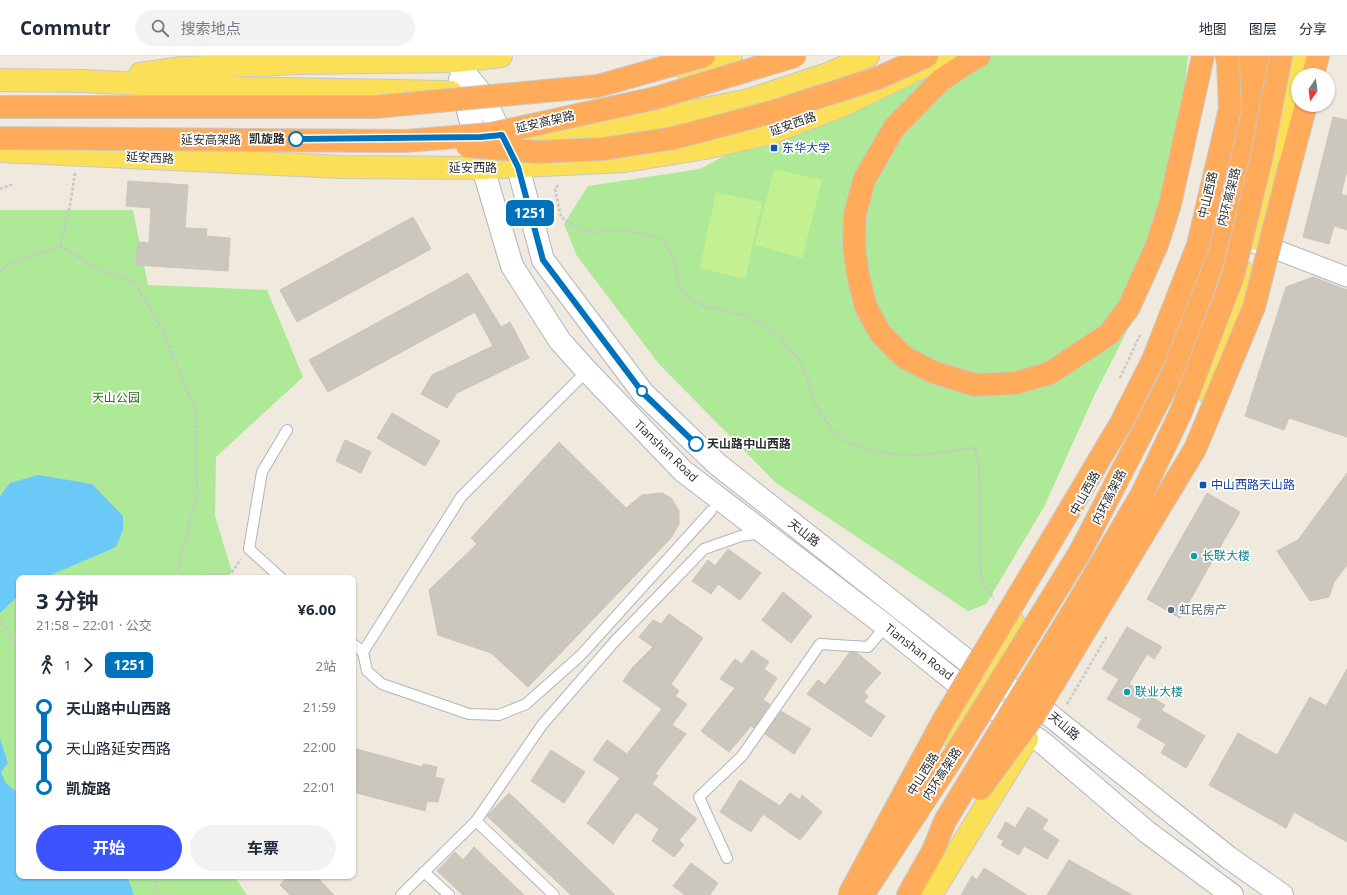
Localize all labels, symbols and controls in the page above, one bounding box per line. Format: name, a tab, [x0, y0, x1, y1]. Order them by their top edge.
search box	[135, 10, 415, 46]
text: Commutr	[20, 15, 111, 41]
icon: search	[149, 17, 171, 39]
text: 搜索地点	[181, 18, 241, 38]
text: 地图	[1199, 19, 1227, 38]
text: 图层	[1249, 19, 1277, 38]
text: 分享	[1299, 19, 1327, 38]
north arrow	[1291, 68, 1335, 112]
map controls	[1291, 68, 1335, 112]
street label: 延安高架路	[514, 106, 576, 137]
street label: 延安西路	[767, 107, 818, 140]
place label: 凯旋路	[249, 130, 285, 147]
street label: 延安高架路	[181, 131, 241, 148]
marker: 凯旋路	[288, 131, 304, 147]
place label: 东华大学	[782, 139, 830, 156]
marker: 东华大学	[769, 143, 779, 153]
street label: 延安西路	[126, 148, 174, 167]
street label: 延安西路	[449, 159, 497, 176]
street label: 内环高架路	[1213, 166, 1244, 228]
street label: 中山西路	[1194, 170, 1221, 220]
line badge: 1251	[502, 200, 558, 226]
text: 1251	[514, 203, 546, 222]
unlabelled marker	[636, 385, 648, 397]
park label: 天山公园	[92, 389, 140, 406]
street label: Tianshan Road	[631, 416, 702, 485]
place label: 天山路中山西路	[707, 435, 791, 452]
marker: 天山路中山西路	[688, 436, 704, 452]
street label: 内环高架路	[1087, 466, 1130, 527]
street label: 中山西路	[1065, 468, 1104, 518]
place label: 中山西路天山路	[1211, 476, 1295, 493]
marker: 中山西路天山路	[1198, 480, 1208, 490]
street label: 天山路	[785, 515, 824, 550]
place label: 长联大楼	[1202, 547, 1250, 564]
marker: 长联大楼	[1189, 551, 1199, 561]
text: 3 分钟	[36, 585, 98, 615]
text: ¥6.00	[297, 599, 336, 619]
place label: 虹民房产	[1179, 601, 1227, 618]
marker: 虹民房产	[1166, 605, 1176, 615]
text: 21:58 – 22:01 · 公交	[36, 616, 152, 634]
street label: Tianshan Road	[882, 620, 957, 684]
icon: walk	[36, 654, 58, 676]
icon: forward	[77, 654, 99, 676]
text: 1251	[113, 655, 145, 674]
text: 1	[64, 656, 71, 674]
text: 2站	[316, 657, 336, 675]
place label: 联业大楼	[1135, 683, 1183, 700]
marker: 联业大楼	[1122, 687, 1132, 697]
text: 天山路中山西路	[66, 698, 171, 718]
text: 21:59	[303, 698, 336, 716]
street label: 天山路	[1045, 708, 1084, 744]
text: 天山路延安西路	[66, 738, 171, 758]
text: 22:00	[303, 738, 336, 756]
street label: 内环高架路	[918, 744, 965, 804]
street label: 中山西路	[903, 749, 943, 799]
text: 凯旋路	[66, 778, 111, 798]
text: 22:01	[303, 778, 336, 796]
button: 开始	[36, 825, 182, 871]
button: 车票	[190, 825, 336, 871]

